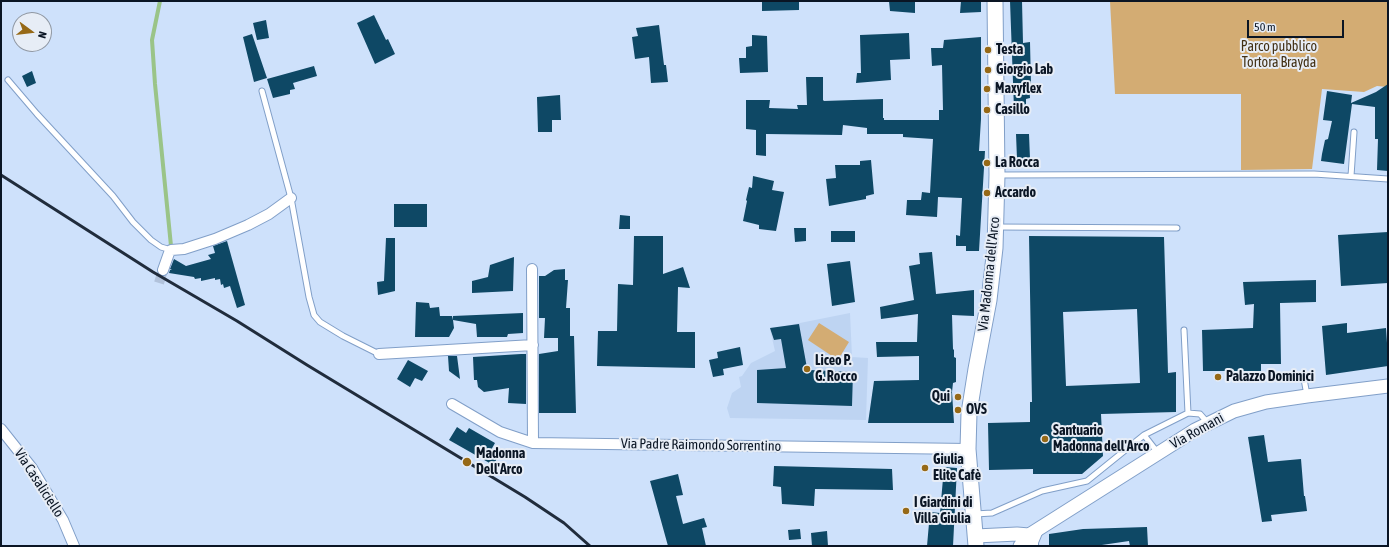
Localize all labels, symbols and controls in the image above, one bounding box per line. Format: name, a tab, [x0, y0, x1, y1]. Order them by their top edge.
north arrow	[12, 12, 52, 52]
scale bar	[1249, 12, 1346, 38]
text: 50 m	[1254, 20, 1276, 34]
text: N	[36, 30, 49, 40]
park label: Parco pubblico Tortora Brayda	[1241, 39, 1317, 72]
place label: Testa	[996, 42, 1023, 58]
marker: Testa	[983, 45, 993, 55]
place label: Giorgio Lab	[996, 62, 1053, 78]
marker: Giorgio Lab	[983, 65, 993, 75]
place label: Maxyflex	[995, 81, 1042, 97]
marker: Maxyflex	[982, 84, 992, 94]
place label: Casillo	[995, 102, 1030, 118]
marker: Casillo	[982, 105, 992, 115]
place label: La Rocca	[995, 155, 1039, 171]
marker: La Rocca	[982, 158, 992, 168]
place label: Accardo	[995, 185, 1036, 201]
marker: Accardo	[982, 188, 992, 198]
street label: Via Madonna dell'Arco	[975, 216, 1003, 332]
place label: Liceo P. G. Rocco	[815, 353, 857, 386]
marker: Liceo P. G. Rocco	[802, 364, 812, 374]
place label: Palazzo Dominici	[1226, 369, 1314, 385]
marker: Palazzo Dominici	[1213, 372, 1223, 382]
place label: Qui	[932, 389, 950, 405]
marker: Qui	[953, 392, 963, 402]
place label: OVS	[966, 402, 987, 418]
marker: OVS	[953, 405, 963, 415]
street label: Via Romani	[1167, 409, 1227, 453]
place label: Santuario Madonna dell'Arco	[1053, 423, 1150, 456]
marker: Santuario Madonna dell'Arco	[1040, 434, 1050, 444]
street label: Via Padre Raimondo Sorrentino	[621, 435, 781, 455]
street label: Via Casaliciello	[11, 446, 67, 520]
place label: Madonna Dell'Arco	[476, 446, 525, 478]
place label: Giulia Elite Cafè	[933, 452, 981, 484]
marker: Madonna Dell'Arco	[461, 456, 473, 468]
marker: Giulia Elite Cafè	[920, 463, 930, 473]
place label: I Giardini di Villa Giulia	[914, 495, 972, 528]
marker: I Giardini di Villa Giulia	[901, 506, 911, 516]

